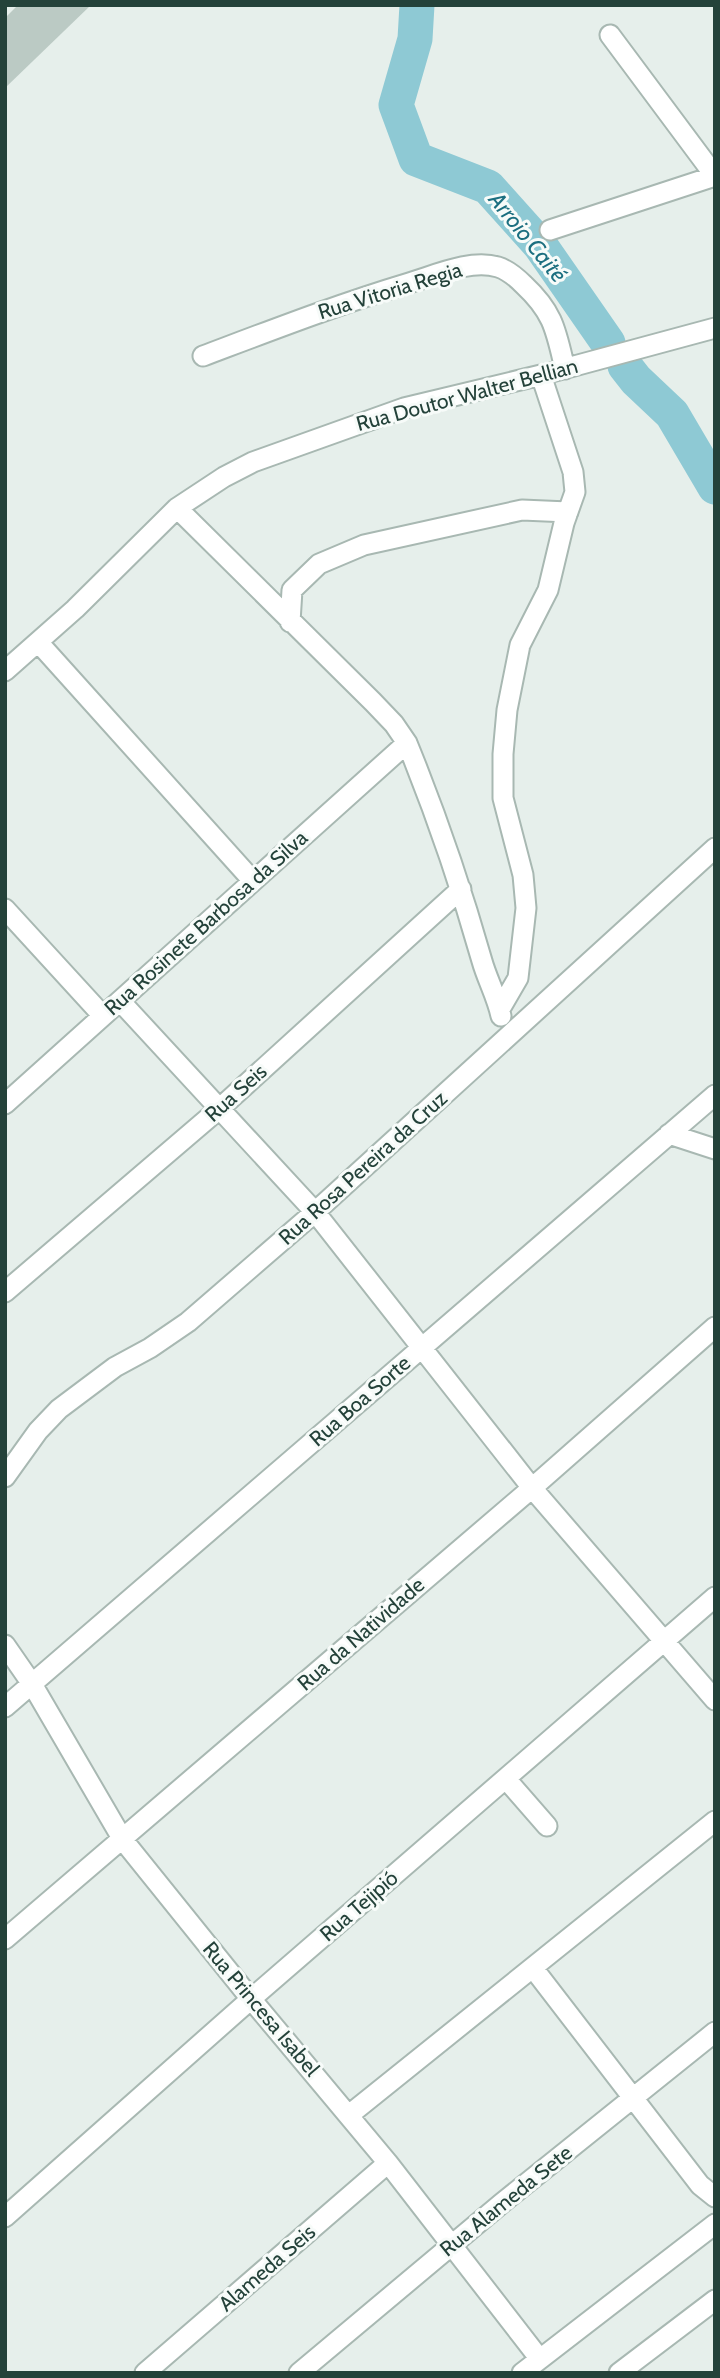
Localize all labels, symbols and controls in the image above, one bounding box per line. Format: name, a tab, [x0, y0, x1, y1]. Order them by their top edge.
water label: Arroio Caité	[482, 185, 573, 288]
street label: Rua Vitoria Regia	[315, 257, 465, 324]
street label: Rua Doutor Walter Bellian	[353, 353, 580, 436]
street label: Rua Rosinete Barbosa da Silva	[99, 825, 312, 1020]
street label: Rua Seis	[200, 1058, 272, 1127]
street label: Rua Rosa Pereira da Cruz	[273, 1085, 452, 1250]
street label: Rua Boa Sorte	[304, 1350, 415, 1451]
street label: Rua da Natividade	[292, 1572, 429, 1695]
street label: Rua Tejipió	[315, 1865, 403, 1947]
street label: Rua Princesa Isabel	[198, 1936, 325, 2081]
street label: Rua Alameda Sete	[435, 2140, 577, 2261]
street label: Alameda Seis	[213, 2219, 320, 2316]

